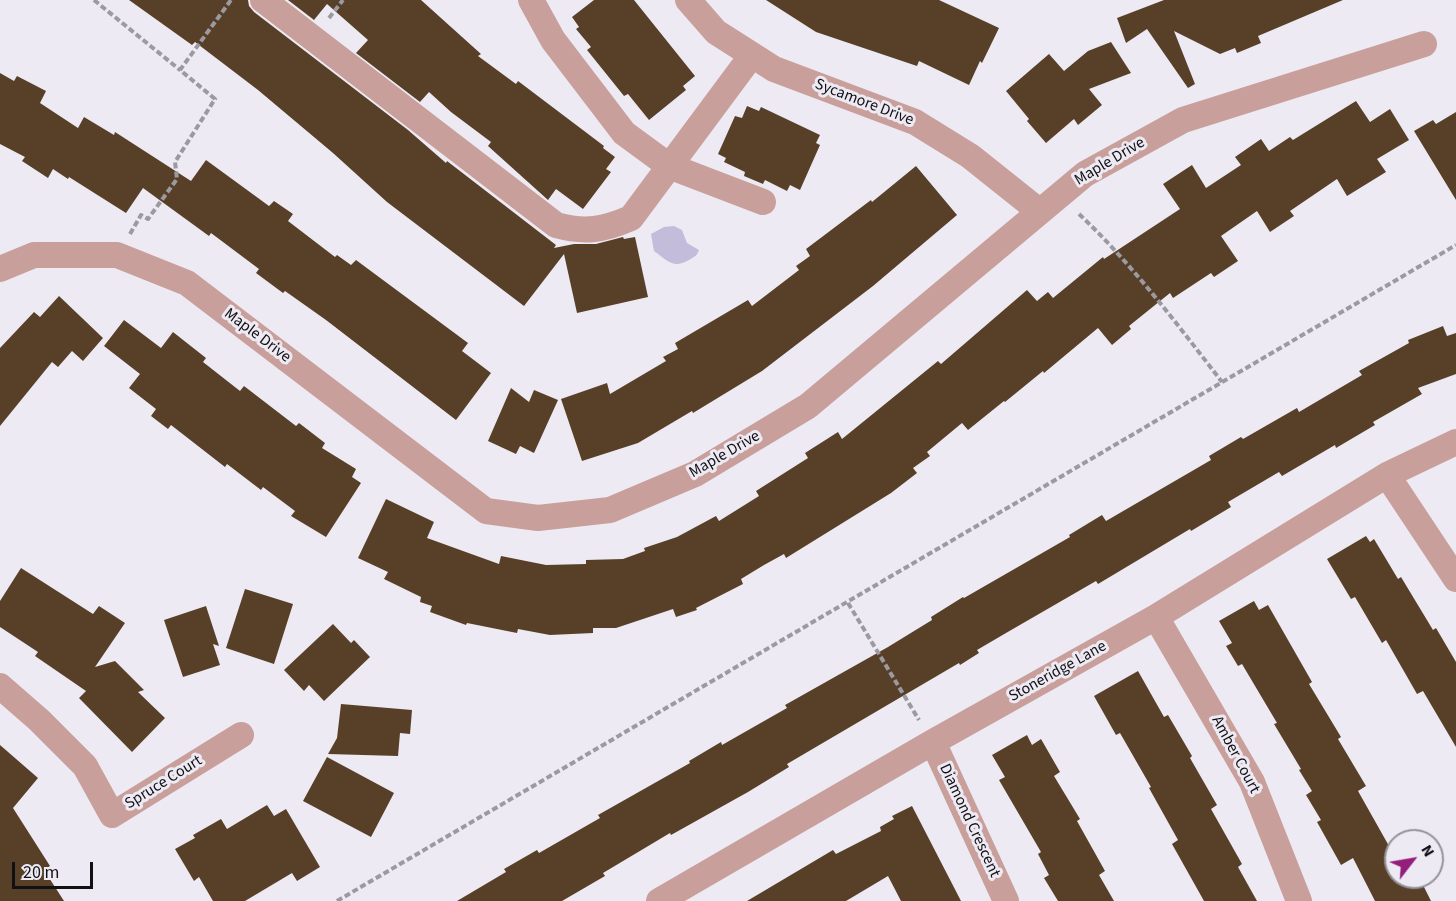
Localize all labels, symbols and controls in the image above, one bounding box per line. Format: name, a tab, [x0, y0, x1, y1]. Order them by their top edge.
street label: Sycamore Drive	[812, 75, 916, 131]
street label: Maple Drive	[1071, 134, 1149, 190]
street label: Maple Drive	[220, 305, 294, 367]
street label: Maple Drive	[686, 427, 764, 483]
street label: Stoneridge Lane	[1006, 637, 1110, 707]
street label: Amber Court	[1207, 713, 1263, 797]
street label: Spruce Court	[122, 752, 206, 814]
street label: Diamond Crescent	[934, 761, 1004, 881]
north arrow	[1384, 829, 1444, 889]
text: N	[1416, 841, 1440, 861]
scale bar	[15, 850, 96, 888]
text: 20 m	[23, 860, 59, 885]

